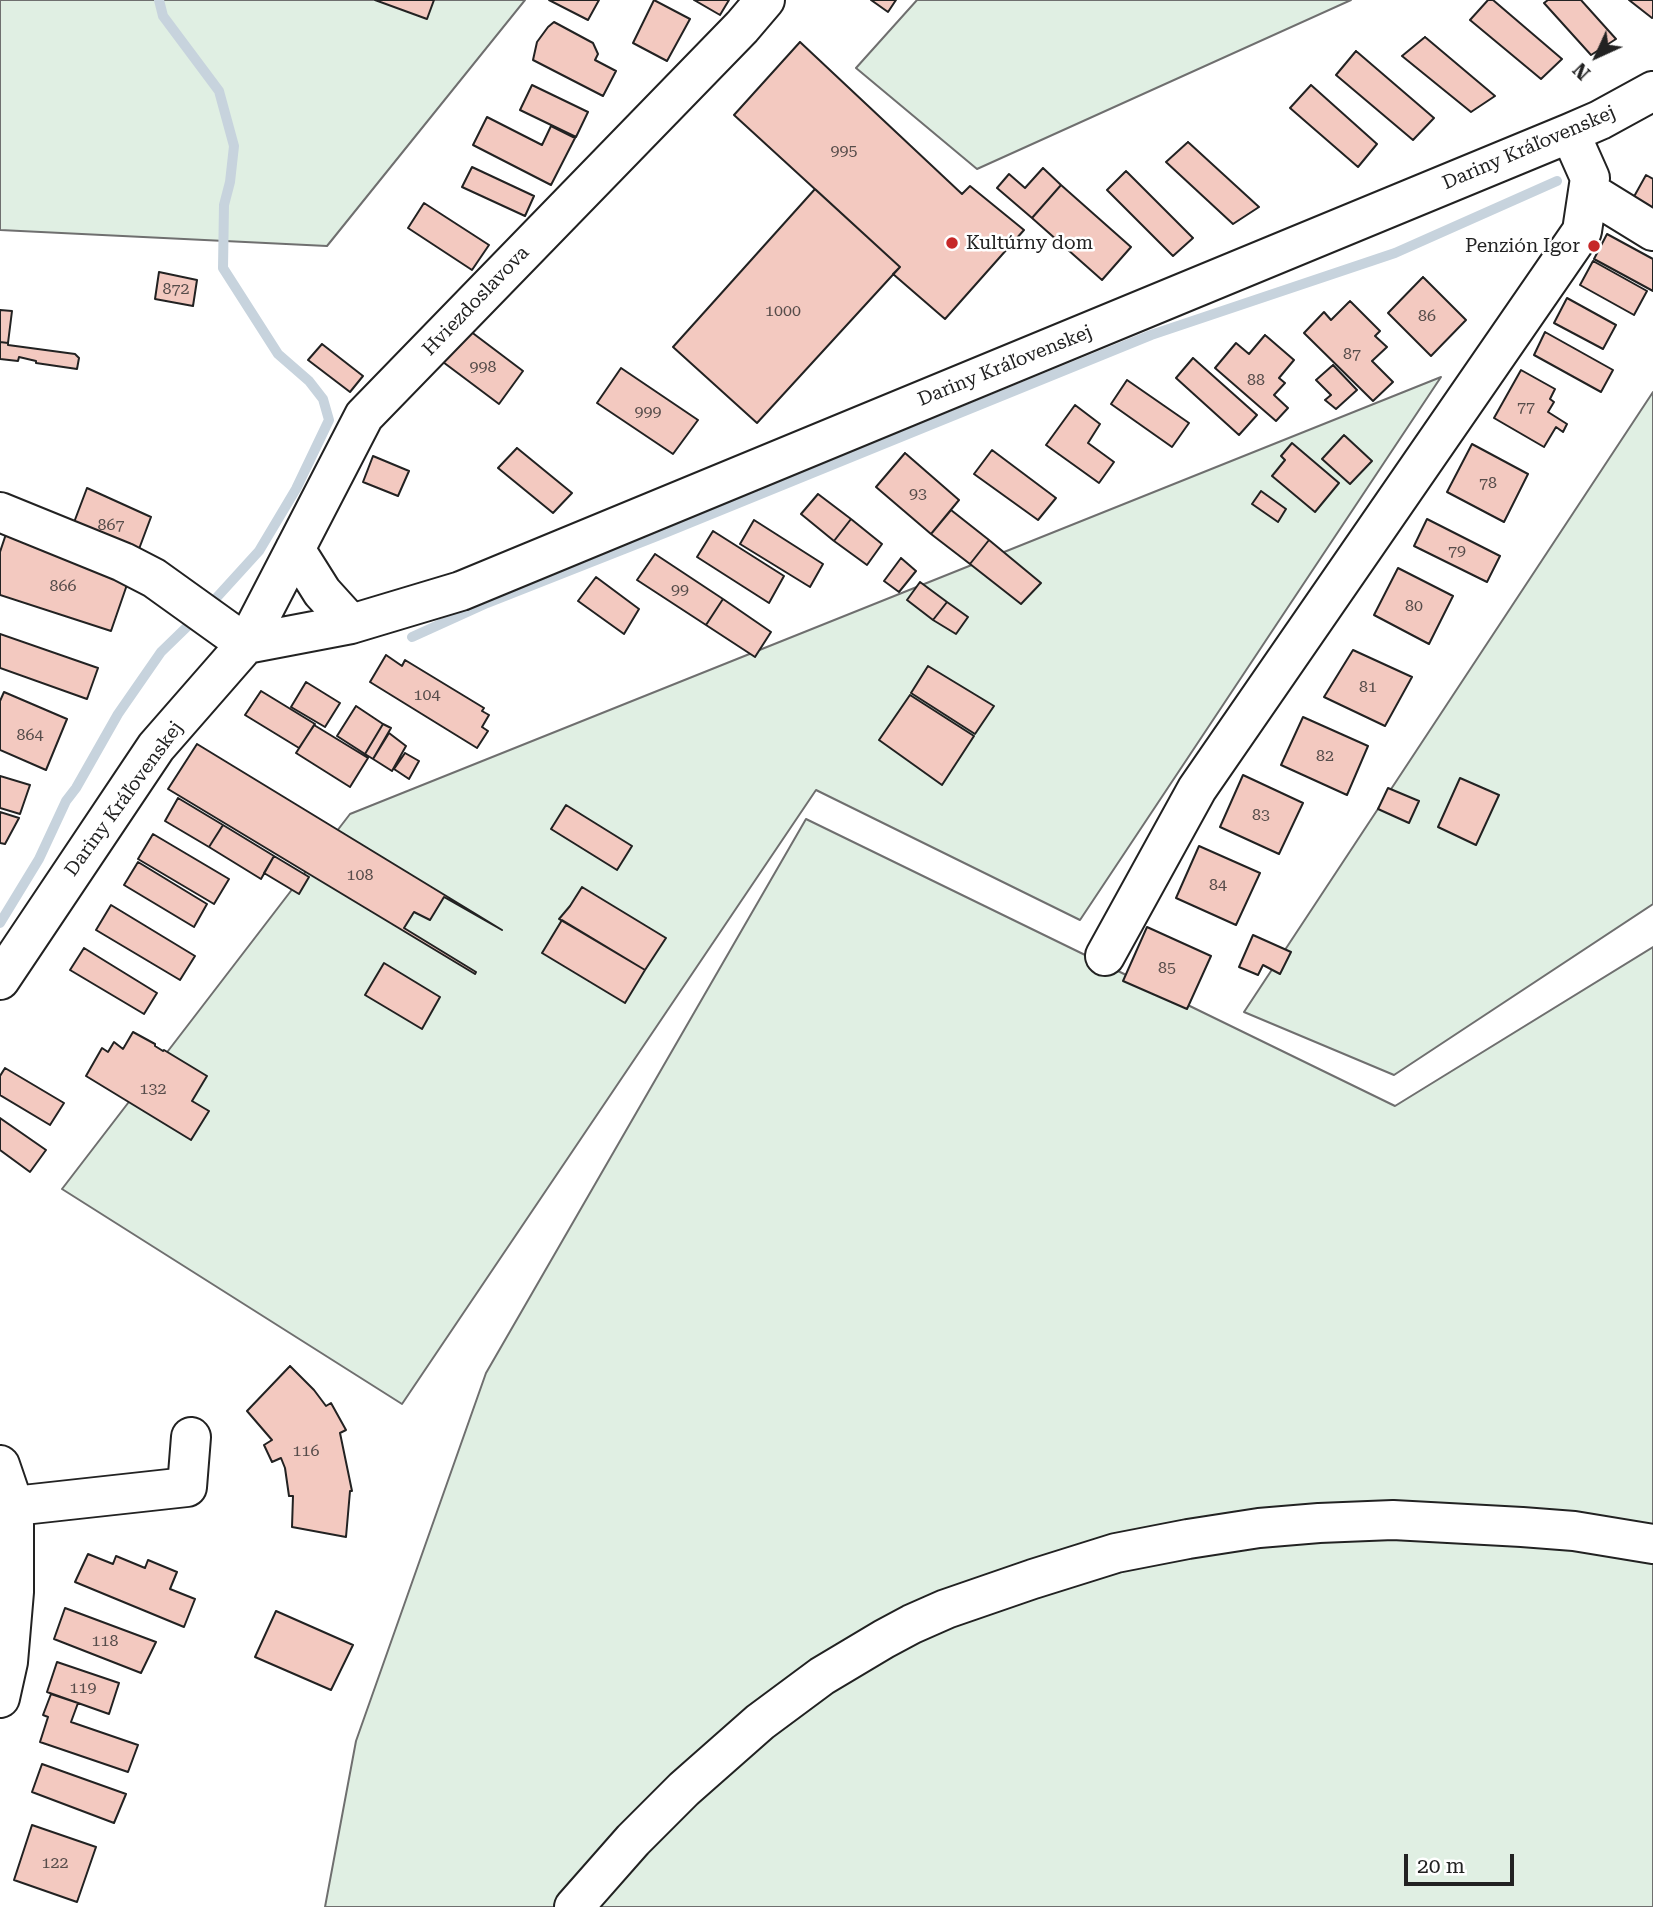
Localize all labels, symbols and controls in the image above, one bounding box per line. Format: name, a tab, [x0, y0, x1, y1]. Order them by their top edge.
north arrow	[1562, 21, 1632, 91]
text: N	[1568, 58, 1595, 85]
street label: Dariny Kráľovenskej	[1439, 101, 1619, 195]
house number: 995	[831, 141, 857, 161]
place label: Kultúrny dom	[966, 232, 1093, 254]
marker: Kultúrny dom	[944, 235, 960, 251]
place label: Penzión Igor	[1465, 235, 1580, 257]
marker: Penzión Igor	[1586, 238, 1602, 254]
street label: Hviezdoslavova	[418, 241, 534, 361]
house number: 872	[163, 279, 189, 299]
house number: 1000	[765, 301, 801, 321]
house number: 86	[1418, 306, 1436, 326]
street label: Dariny Kráľovenskej	[915, 321, 1095, 411]
house number: 87	[1343, 344, 1361, 364]
house number: 998	[470, 357, 496, 377]
house number: 88	[1247, 370, 1265, 390]
house number: 77	[1517, 397, 1535, 417]
house number: 999	[635, 402, 661, 422]
house number: 78	[1479, 473, 1497, 493]
house number: 93	[909, 484, 927, 504]
house number: 867	[98, 515, 124, 535]
house number: 79	[1448, 541, 1466, 561]
house number: 866	[50, 576, 76, 596]
house number: 99	[671, 580, 689, 600]
house number: 80	[1405, 596, 1423, 616]
house number: 81	[1359, 677, 1377, 697]
house number: 104	[414, 685, 440, 705]
street label: Dariny Kráľovenskej	[60, 717, 188, 881]
house number: 864	[17, 725, 43, 745]
house number: 82	[1316, 746, 1334, 766]
house number: 83	[1252, 805, 1270, 825]
house number: 108	[347, 865, 373, 885]
house number: 84	[1209, 875, 1227, 895]
house number: 85	[1158, 958, 1176, 978]
house number: 132	[140, 1079, 166, 1099]
house number: 116	[293, 1441, 319, 1461]
house number: 118	[92, 1631, 118, 1651]
house number: 119	[70, 1678, 96, 1698]
scale bar	[1408, 1840, 1518, 1884]
house number: 122	[42, 1853, 68, 1873]
text: 20 m	[1417, 1854, 1465, 1878]

